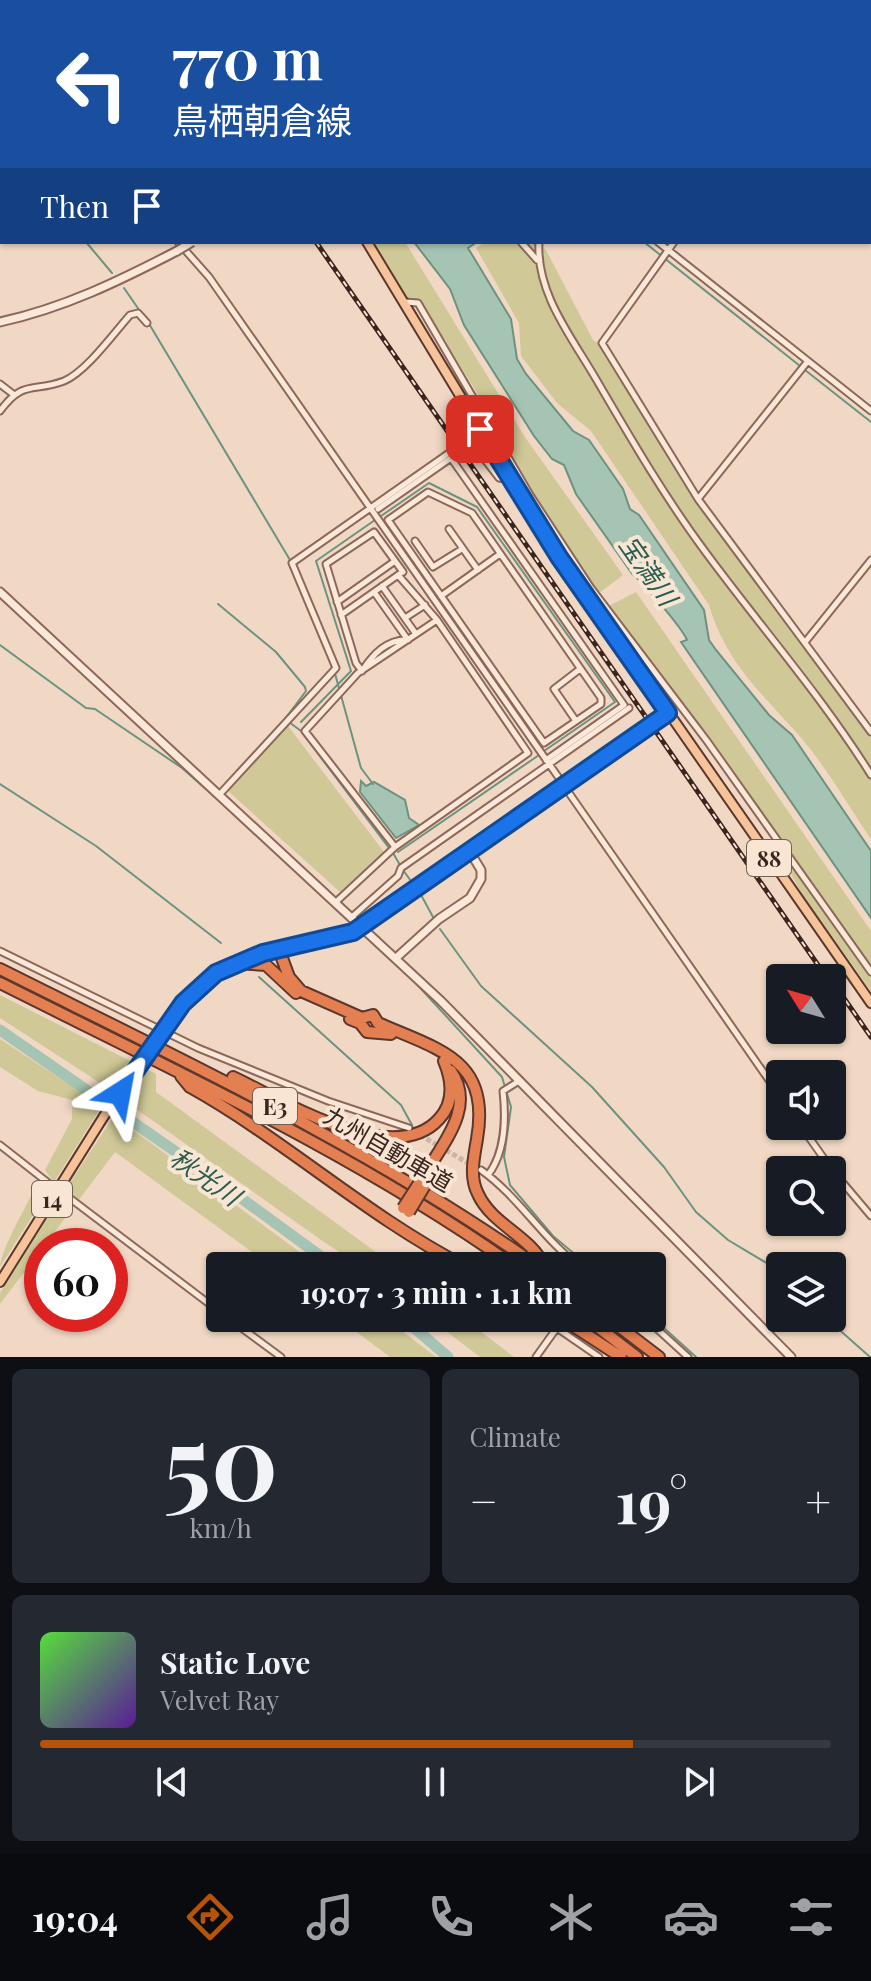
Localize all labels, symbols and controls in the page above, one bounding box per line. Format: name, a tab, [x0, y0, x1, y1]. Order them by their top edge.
text: 770 m	[172, 20, 323, 95]
icon: left	[40, 32, 144, 136]
text: 鳥栖朝倉線	[172, 95, 352, 143]
icon: arrive	[125, 184, 169, 228]
text: Then	[40, 186, 109, 226]
pin	[446, 395, 514, 463]
icon: arrive	[458, 407, 502, 451]
water label: 宝満川	[612, 528, 687, 614]
road number: 88	[747, 840, 791, 876]
north arrow	[766, 964, 846, 1044]
map controls	[766, 964, 846, 1332]
position arrow	[78, 1051, 162, 1135]
button: sound	[766, 1060, 846, 1140]
road number: E3	[253, 1088, 297, 1124]
street label: 九州自動車道	[319, 1098, 459, 1198]
water label: 秋光川	[164, 1139, 250, 1214]
button: search	[766, 1156, 846, 1236]
road number: 14	[32, 1181, 72, 1217]
speed limit sign: 60	[24, 1228, 128, 1332]
button: layers	[766, 1252, 846, 1332]
text: 19:07 · 3 min · 1.1 km	[300, 1272, 572, 1312]
text: 50	[163, 1388, 278, 1527]
text: Climate	[470, 1419, 561, 1454]
text: 19°	[615, 1459, 688, 1539]
text: −	[470, 1470, 498, 1529]
text: +	[805, 1470, 831, 1529]
text: km/h	[190, 1510, 252, 1545]
text: Static Love	[160, 1642, 310, 1682]
text: Velvet Ray	[160, 1682, 279, 1717]
icon: previous	[150, 1760, 194, 1804]
icon: pause	[413, 1760, 457, 1804]
icon: next	[677, 1760, 721, 1804]
icon: directions	[182, 1889, 238, 1945]
icon: music	[302, 1889, 358, 1945]
icon: phone	[423, 1889, 479, 1945]
icon: climate	[543, 1889, 599, 1945]
icon: car	[663, 1889, 719, 1945]
icon: filters	[783, 1889, 839, 1945]
text: 19:04	[32, 1893, 118, 1941]

